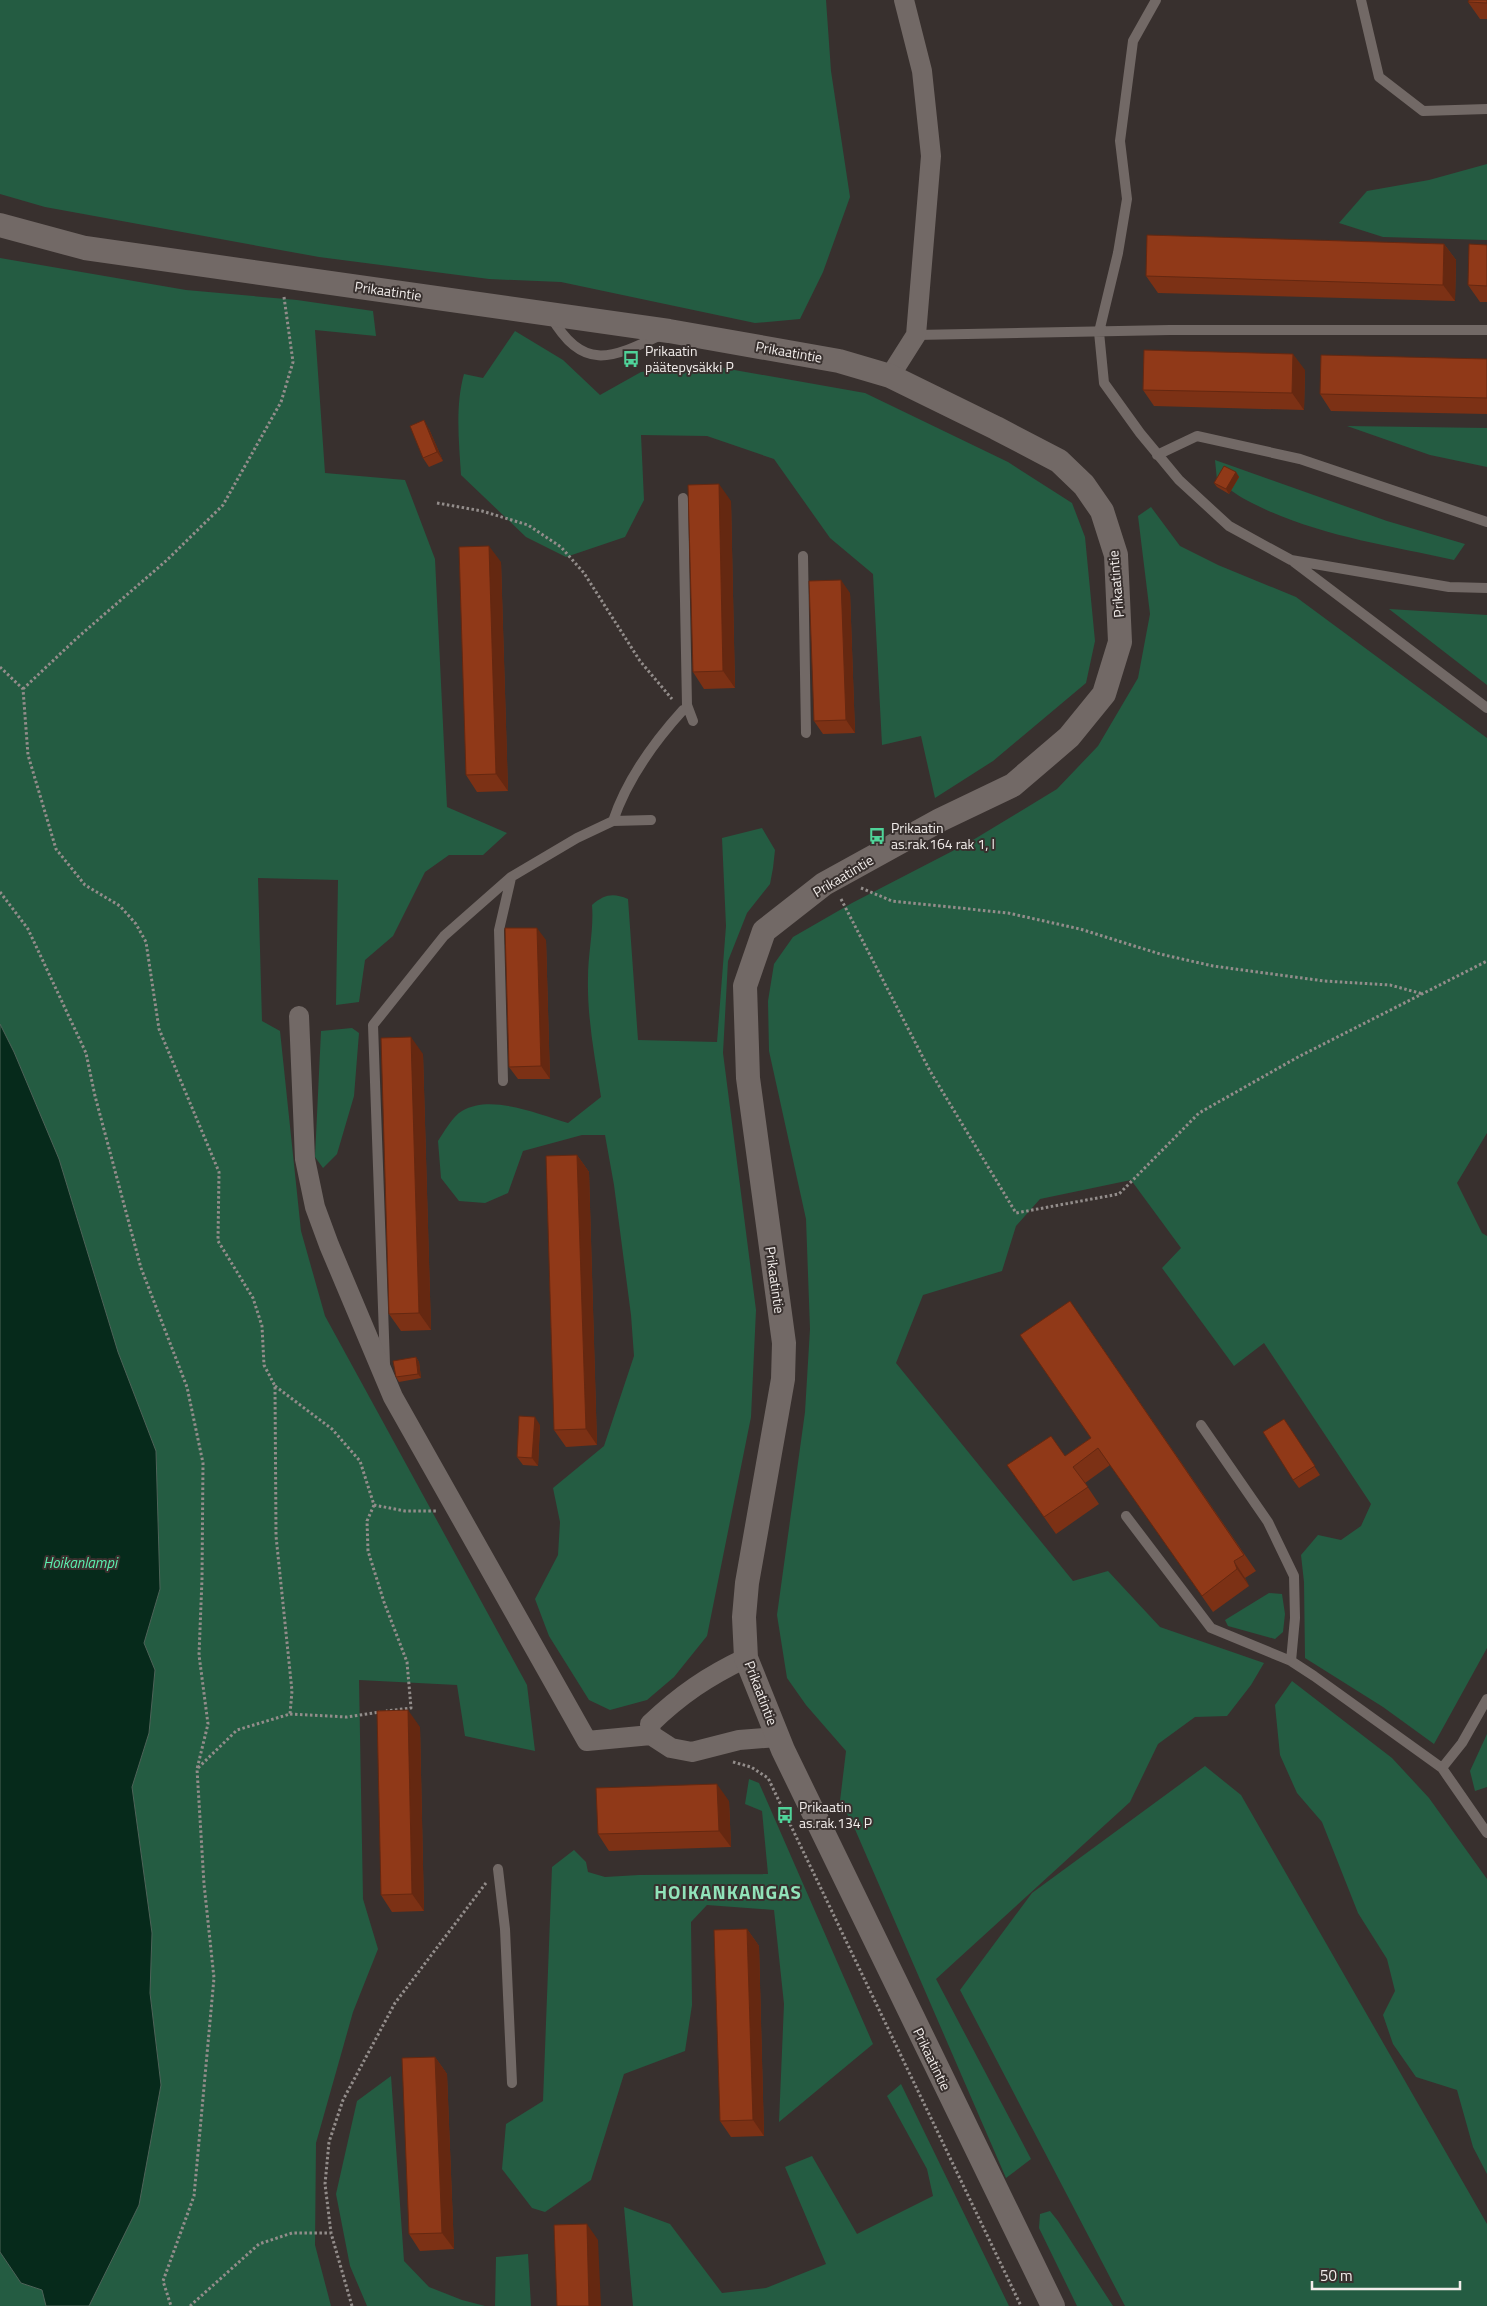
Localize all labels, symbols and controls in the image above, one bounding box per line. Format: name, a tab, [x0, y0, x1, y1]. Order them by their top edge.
street label: Prikaatintie	[353, 275, 423, 306]
street label: Prikaatintie	[754, 335, 824, 368]
place label: Prikaatin päätepysäkki P	[645, 340, 734, 377]
bus stop icon: Prikaatin päätepysäkki P	[621, 349, 641, 369]
street label: Prikaatintie	[1102, 550, 1129, 619]
place label: Prikaatin as.rak.164 rak 1, I	[891, 817, 995, 854]
bus stop icon: Prikaatin as.rak.164 rak 1, I	[867, 826, 887, 846]
street label: Prikaatintie	[808, 849, 877, 902]
street label: Prikaatintie	[760, 1245, 791, 1315]
water label: Hoikanlampi	[43, 1551, 119, 1574]
street label: Prikaatintie	[740, 1658, 783, 1728]
place label: Prikaatin as.rak.134 P	[799, 1796, 872, 1833]
bus stop icon: Prikaatin as.rak.134 P	[775, 1805, 795, 1825]
district label: HOIKANKANGAS	[654, 1877, 802, 1906]
street label: Prikaatintie	[908, 2024, 957, 2094]
scale bar	[1312, 2258, 1460, 2290]
text: 50 m	[1320, 2264, 1353, 2287]

